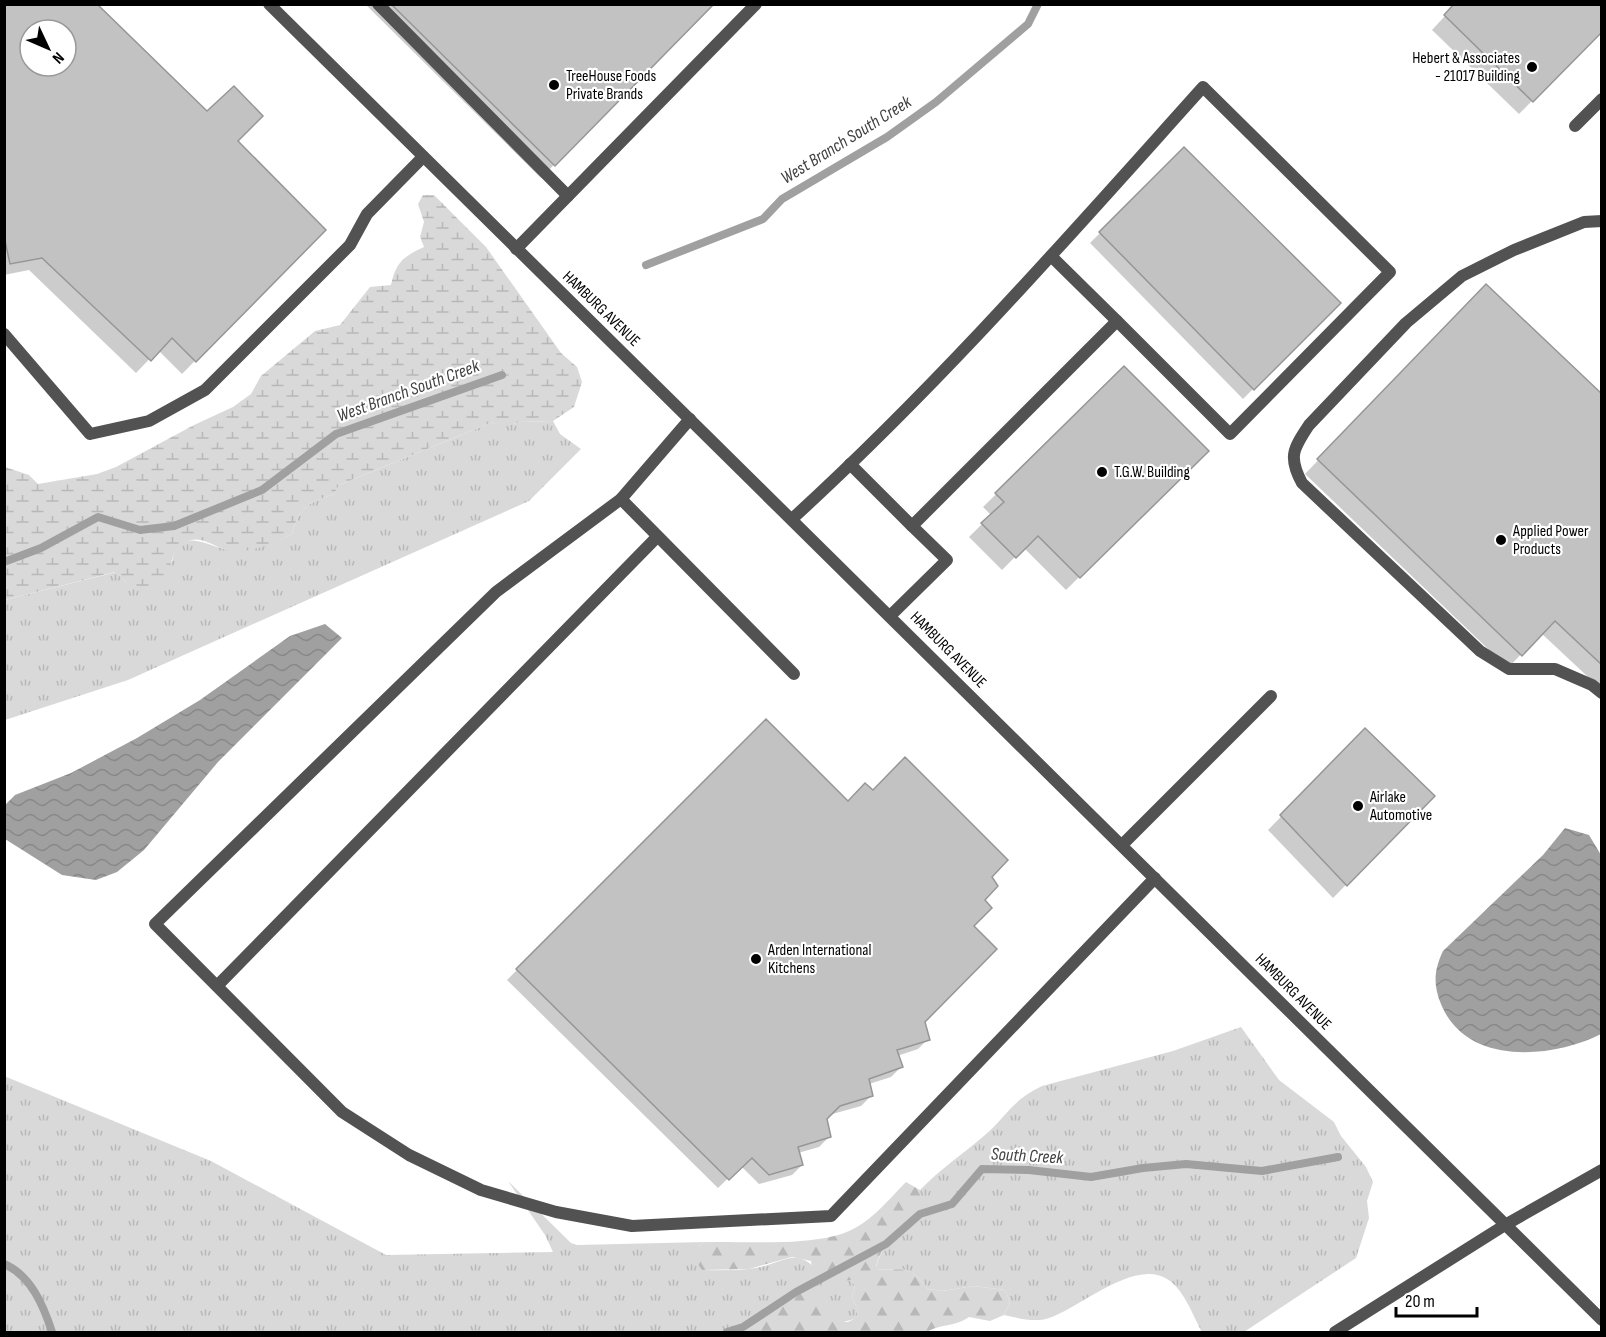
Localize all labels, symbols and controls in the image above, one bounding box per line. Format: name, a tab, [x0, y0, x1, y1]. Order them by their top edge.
north arrow	[18, 18, 78, 78]
text: N	[48, 48, 68, 67]
place label: Hebert & Associates - 21017 Building	[1412, 49, 1520, 86]
marker: Hebert & Associates - 21017 Building	[1525, 60, 1539, 74]
place label: TreeHouse Foods Private Brands	[566, 67, 656, 104]
marker: TreeHouse Foods Private Brands	[547, 78, 561, 92]
water label: West Branch South Creek	[777, 91, 916, 189]
street label: HAMBURG AVENUE	[558, 267, 644, 351]
water label: West Branch South Creek	[334, 355, 483, 426]
place label: T.G.W. Building	[1114, 463, 1190, 482]
marker: T.G.W. Building	[1095, 465, 1109, 479]
place label: Applied Power Products	[1512, 522, 1589, 559]
marker: Applied Power Products	[1494, 533, 1508, 547]
street label: HAMBURG AVENUE	[906, 608, 990, 692]
place label: Airlake Automotive	[1369, 788, 1432, 825]
marker: Airlake Automotive	[1351, 799, 1365, 813]
place label: Arden International Kitchens	[767, 941, 871, 978]
street label: HAMBURG AVENUE	[1251, 950, 1335, 1034]
marker: Arden International Kitchens	[749, 952, 763, 966]
water label: South Creek	[990, 1144, 1065, 1168]
scale bar	[1396, 1280, 1477, 1318]
text: 20 m	[1405, 1291, 1435, 1312]

